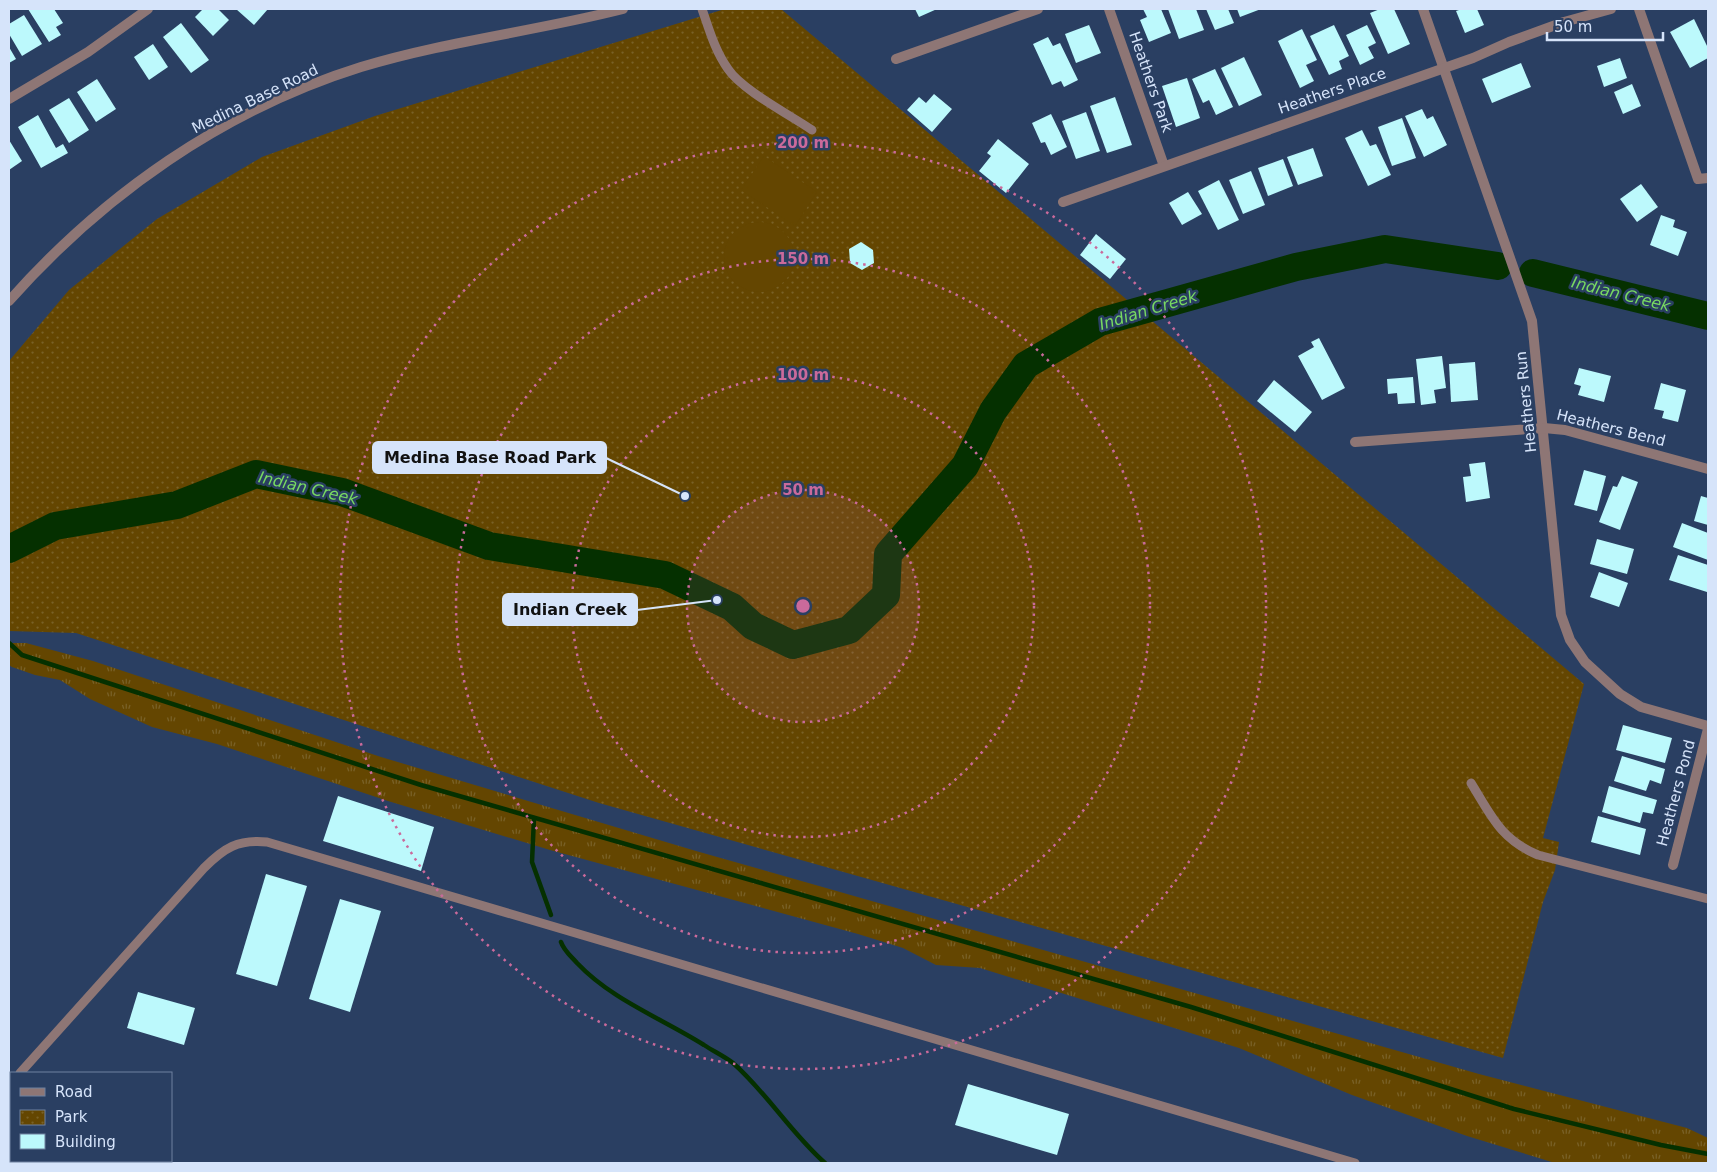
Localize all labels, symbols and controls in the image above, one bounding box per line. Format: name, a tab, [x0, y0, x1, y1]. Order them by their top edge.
scale bar	[1547, 10, 1663, 42]
text: 50 m	[1554, 18, 1592, 36]
street label: Heathers Park	[1125, 29, 1177, 135]
street label: Medina Base Road	[189, 61, 321, 137]
street label: Heathers Place	[1276, 64, 1388, 118]
text: 200 m	[777, 134, 829, 152]
text: 150 m	[777, 250, 829, 268]
water label: Indian Creek	[1570, 273, 1673, 316]
water label: Indian Creek	[1097, 286, 1200, 334]
street label: Heathers Run	[1512, 350, 1540, 454]
text: 100 m	[777, 366, 829, 384]
street label: Heathers Bend	[1555, 406, 1667, 450]
callout: Medina Base Road Park	[373, 442, 606, 473]
text: Medina Base Road Park	[384, 448, 596, 467]
water label: Indian Creek	[257, 467, 360, 509]
text: 50 m	[782, 481, 824, 499]
callout: Indian Creek	[503, 594, 637, 625]
centre of rings	[794, 597, 812, 615]
text: Indian Creek	[513, 600, 627, 619]
street label: Heathers Pond	[1653, 738, 1699, 848]
legend	[10, 1072, 172, 1162]
text: Road	[55, 1083, 93, 1101]
text: Park	[55, 1108, 88, 1126]
text: Building	[55, 1133, 116, 1151]

